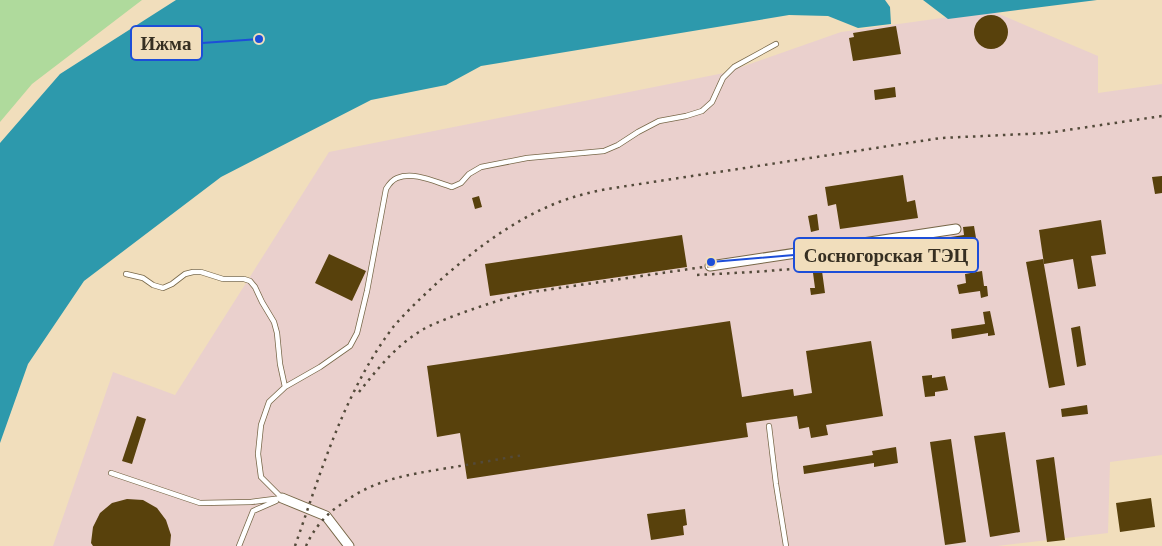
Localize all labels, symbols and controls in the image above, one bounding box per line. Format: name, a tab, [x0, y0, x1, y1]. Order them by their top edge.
callout: Ижма	[131, 26, 202, 60]
text: Ижма	[141, 32, 192, 55]
callout: Сосногорская ТЭЦ	[794, 238, 978, 272]
text: Сосногорская ТЭЦ	[804, 244, 969, 267]

